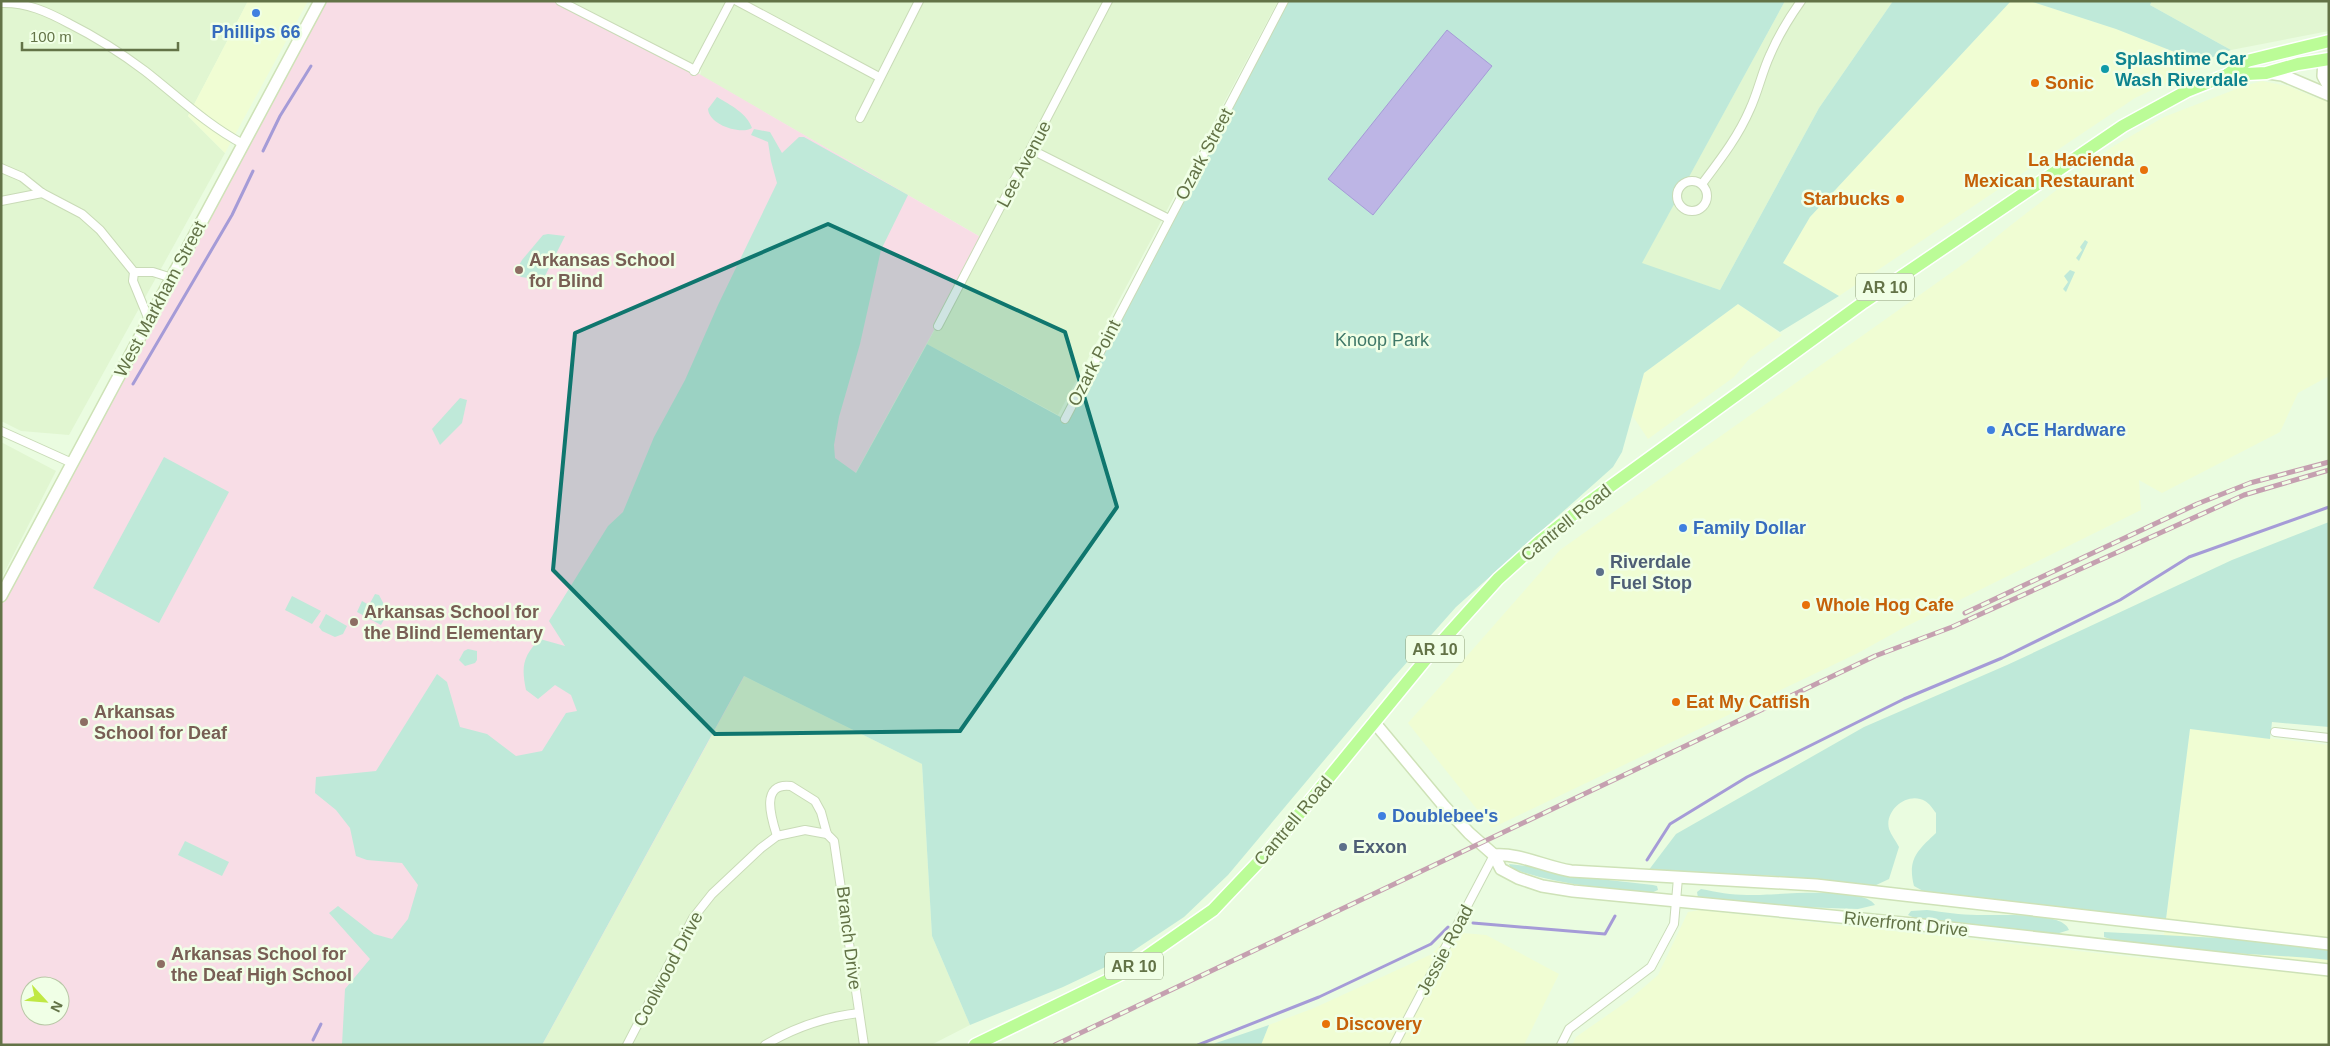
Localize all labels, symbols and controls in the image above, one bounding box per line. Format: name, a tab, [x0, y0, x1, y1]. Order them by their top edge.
marker: Phillips 66	[250, 7, 262, 19]
scale bar	[22, 20, 179, 52]
place label: Phillips 66	[211, 22, 301, 42]
text: 100 m	[30, 28, 72, 45]
place label: Splashtime Car Wash Riverdale	[2115, 49, 2248, 90]
marker: Splashtime Car Wash Riverdale	[2099, 63, 2111, 75]
place label: Sonic	[2045, 73, 2094, 93]
marker: Sonic	[2029, 77, 2041, 89]
street label: Ozark Street	[1171, 105, 1237, 203]
street label: Lee Avenue	[993, 117, 1055, 211]
place label: La Hacienda Mexican Restaurant	[1964, 150, 2135, 191]
marker: La Hacienda Mexican Restaurant	[2138, 164, 2150, 176]
place label: Starbucks	[1803, 189, 1890, 209]
marker: Starbucks	[1894, 193, 1906, 205]
street label: West Markham Street	[110, 218, 210, 380]
place label: Arkansas School for Blind	[529, 250, 675, 291]
marker: Arkansas School for Blind	[513, 264, 525, 276]
road number: AR 10	[1856, 274, 1914, 300]
street label: Ozark Point	[1064, 317, 1124, 409]
park label: Knoop Park	[1335, 330, 1430, 350]
place label: ACE Hardware	[2001, 420, 2126, 440]
marker: ACE Hardware	[1985, 424, 1997, 436]
street label: Cantrell Road	[1517, 481, 1615, 565]
place label: Family Dollar	[1693, 518, 1806, 538]
marker: Family Dollar	[1677, 522, 1689, 534]
place label: Riverdale Fuel Stop	[1610, 552, 1692, 593]
marker: Riverdale Fuel Stop	[1594, 566, 1606, 578]
place label: Whole Hog Cafe	[1816, 595, 1954, 615]
marker: Whole Hog Cafe	[1800, 599, 1812, 611]
place label: Arkansas School for the Blind Elementary	[364, 602, 543, 643]
marker: Arkansas School for the Blind Elementary	[348, 616, 360, 628]
road number: AR 10	[1406, 636, 1464, 662]
place label: Eat My Catfish	[1686, 692, 1810, 712]
marker: Eat My Catfish	[1670, 696, 1682, 708]
place label: Arkansas School for Deaf	[94, 702, 228, 743]
marker: Arkansas School for Deaf	[78, 716, 90, 728]
street label: Cantrell Road	[1250, 772, 1336, 870]
place label: Doublebee's	[1392, 806, 1498, 826]
marker: Doublebee's	[1376, 810, 1388, 822]
place label: Exxon	[1353, 837, 1407, 857]
marker: Exxon	[1337, 841, 1349, 853]
street label: Branch Drive	[833, 885, 865, 991]
street label: Jessie Road	[1413, 902, 1477, 998]
street label: Coolwood Drive	[629, 908, 707, 1030]
street label: Riverfront Drive	[1843, 908, 1969, 940]
place label: Arkansas School for the Deaf High School	[171, 944, 352, 985]
road number: AR 10	[1105, 952, 1163, 979]
marker: Arkansas School for the Deaf High School	[155, 958, 167, 970]
north arrow	[20, 976, 70, 1026]
text: N	[47, 999, 66, 1015]
place label: Discovery	[1336, 1014, 1422, 1034]
marker: Discovery	[1320, 1018, 1332, 1030]

